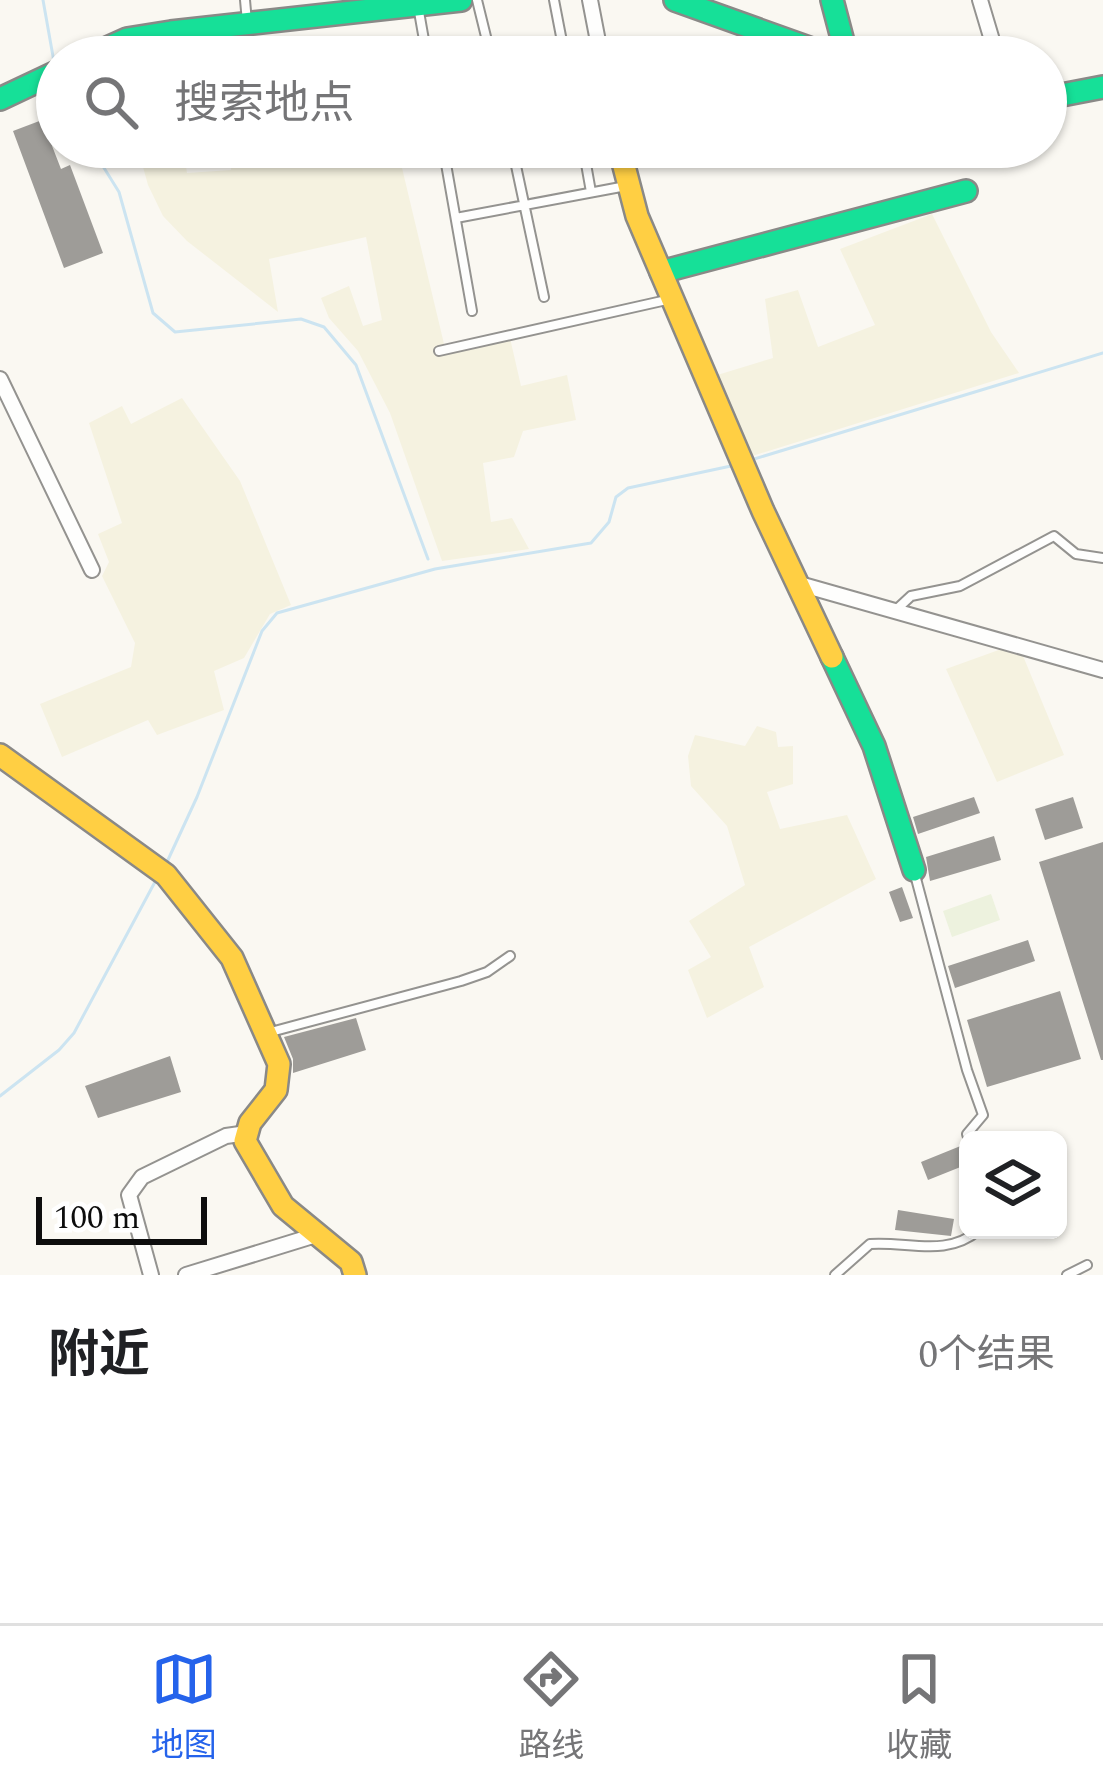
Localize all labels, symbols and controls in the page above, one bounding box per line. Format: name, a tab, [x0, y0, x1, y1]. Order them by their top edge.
search box	[36, 36, 1067, 168]
icon: search	[78, 69, 144, 135]
text: 搜索地点	[174, 70, 354, 139]
map controls	[959, 1131, 1067, 1239]
button: layers	[959, 1131, 1067, 1239]
scale bar	[36, 1191, 207, 1244]
text: 100 m	[54, 1193, 140, 1243]
text: 附近	[48, 1317, 150, 1395]
text: 0个结果	[918, 1326, 1055, 1385]
tab: 地图	[151, 1646, 217, 1771]
tab: 路线	[518, 1646, 584, 1771]
tab: 收藏	[886, 1646, 952, 1771]

